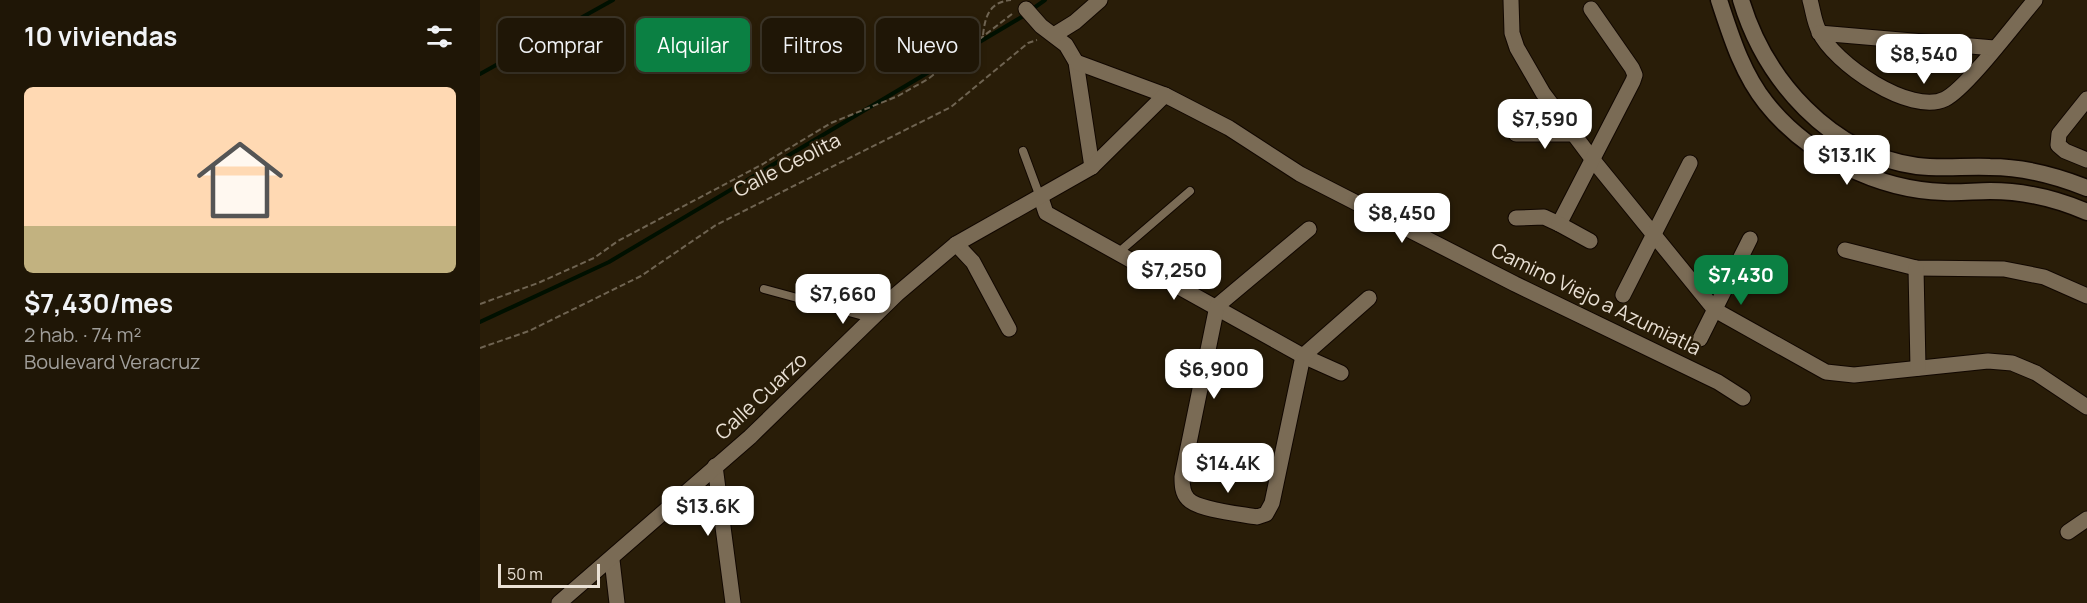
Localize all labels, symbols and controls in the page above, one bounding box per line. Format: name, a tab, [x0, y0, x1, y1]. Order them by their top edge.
text: 10 viviendas	[24, 18, 177, 54]
chip: Comprar	[498, 18, 624, 72]
chip: Alquilar	[636, 18, 750, 72]
chip: Filtros	[762, 18, 864, 72]
chip: Nuevo	[876, 18, 979, 72]
icon: filters	[423, 20, 456, 53]
pin: $8,540	[1875, 34, 1973, 85]
text: $8,540	[1890, 40, 1958, 67]
pin: $7,590	[1496, 99, 1594, 150]
text: $7,590	[1512, 105, 1578, 132]
icon: home	[186, 126, 294, 234]
street label: Calle Ceolita	[729, 126, 845, 203]
pin: $13.1K	[1798, 135, 1896, 186]
text: $13.1K	[1818, 141, 1876, 168]
pin: $8,450	[1353, 193, 1451, 244]
text: $8,450	[1368, 199, 1436, 226]
street label: Camino Viejo a Azumiatla	[1487, 236, 1706, 361]
pin: $7,250	[1125, 250, 1223, 301]
pin: $7,430	[1692, 255, 1790, 306]
text: $7,250	[1141, 256, 1207, 283]
text: $7,430	[1708, 261, 1774, 288]
pin: $7,660	[794, 274, 892, 325]
text: $7,660	[810, 280, 877, 307]
text: $7,430/mes	[24, 285, 173, 321]
text: 2 hab. · 74 m²	[24, 321, 141, 348]
street label: Calle Cuarzo	[709, 346, 813, 445]
text: Boulevard Veracruz	[24, 348, 201, 375]
pin: $6,900	[1165, 349, 1263, 400]
text: $6,900	[1179, 355, 1249, 382]
pin: $14.4K	[1179, 443, 1277, 494]
text: $14.4K	[1196, 449, 1260, 476]
pin: $13.6K	[659, 486, 757, 537]
text: $13.6K	[676, 492, 740, 519]
scale bar	[498, 561, 600, 588]
text: 50 m	[507, 563, 543, 585]

